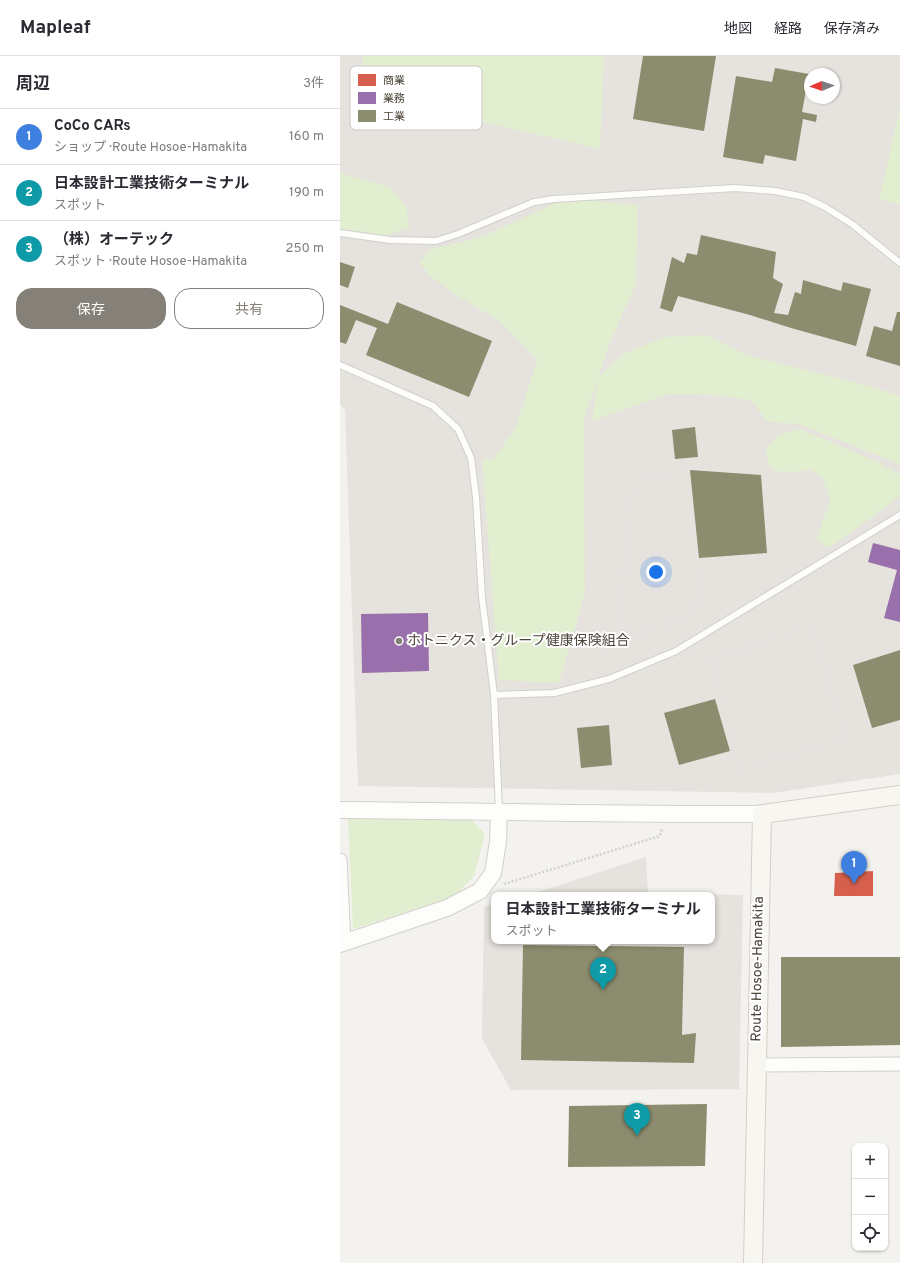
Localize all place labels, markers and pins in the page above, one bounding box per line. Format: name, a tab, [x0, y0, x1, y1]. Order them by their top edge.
place label: ホトニクス・グループ健康保険組合	[407, 632, 630, 650]
marker: ホトニクス・グループ健康保険組合	[394, 636, 404, 646]
pin: 1	[841, 851, 867, 884]
pin: 2	[590, 957, 616, 990]
pin: 3	[624, 1103, 650, 1136]

